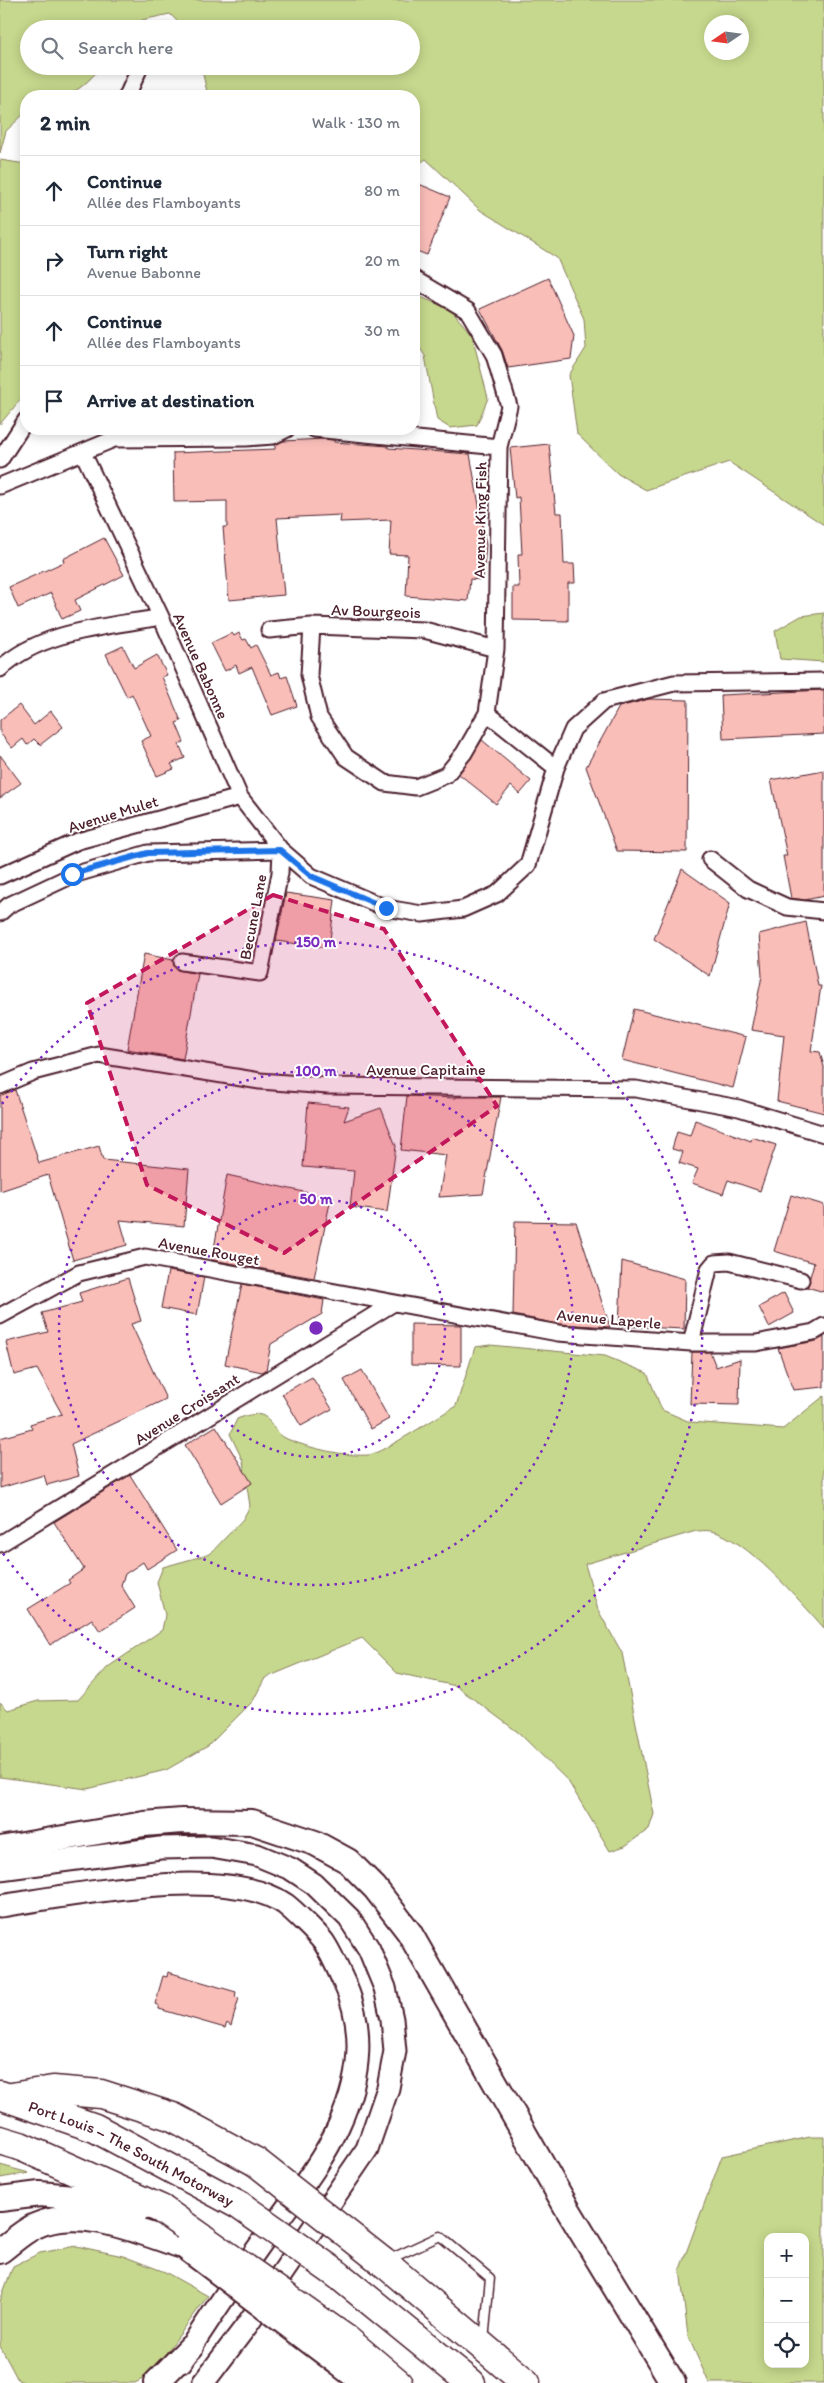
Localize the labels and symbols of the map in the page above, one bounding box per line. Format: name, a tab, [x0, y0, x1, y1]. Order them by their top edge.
north arrow	[704, 15, 749, 60]
street label: Avenue King Fish	[469, 461, 491, 579]
street label: Av Bourgeois	[331, 600, 421, 622]
street label: Avenue Babonne	[169, 610, 233, 722]
street label: Avenue Mulet	[66, 791, 160, 837]
route start	[61, 863, 84, 886]
street label: Becune Lane	[235, 872, 271, 962]
route end	[375, 897, 398, 920]
text: 150 m	[296, 933, 336, 951]
street label: Avenue Capitaine	[366, 1060, 486, 1079]
text: 100 m	[295, 1062, 337, 1080]
text: 50 m	[299, 1190, 333, 1208]
street label: Avenue Rouget	[157, 1233, 261, 1269]
street label: Avenue Laperle	[556, 1305, 662, 1333]
centre of rings	[307, 1319, 325, 1337]
street label: Avenue Croissant	[131, 1369, 243, 1449]
street label: Port Louis – The South Motorway	[26, 2096, 238, 2210]

